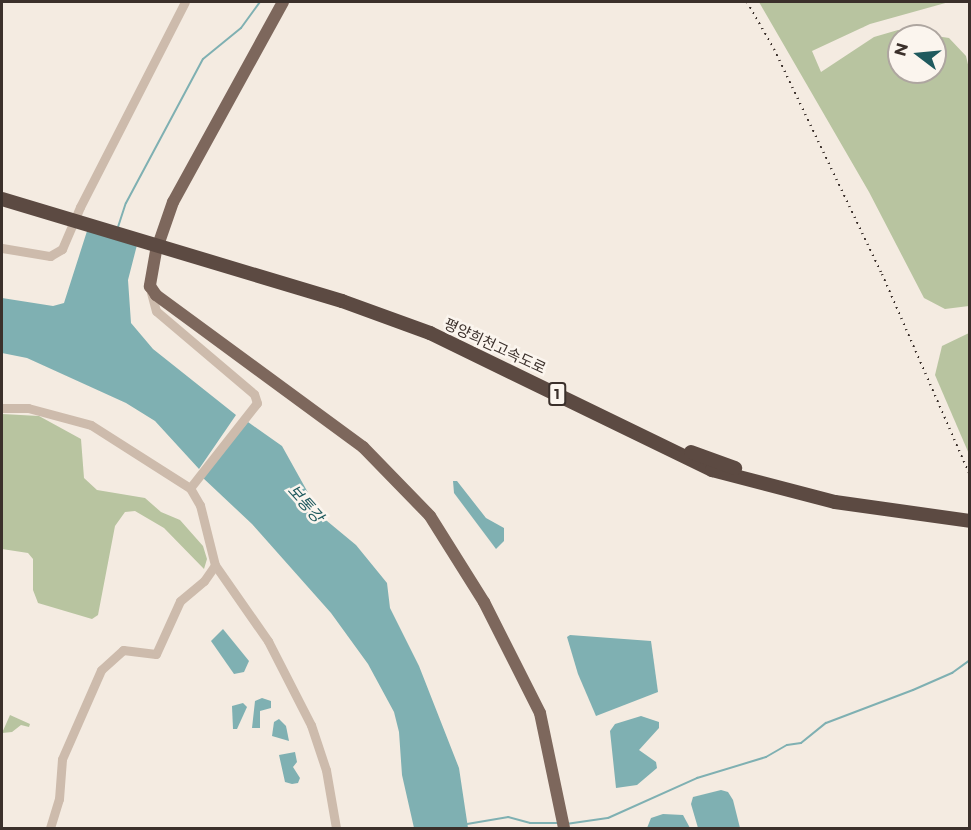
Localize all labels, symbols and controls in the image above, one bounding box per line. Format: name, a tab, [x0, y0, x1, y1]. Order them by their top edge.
north arrow	[887, 24, 947, 84]
text: N	[890, 41, 912, 58]
street label: 평양희천고속도로	[441, 315, 549, 377]
road number: 1	[548, 383, 566, 405]
water label: 보통강	[283, 481, 327, 527]

